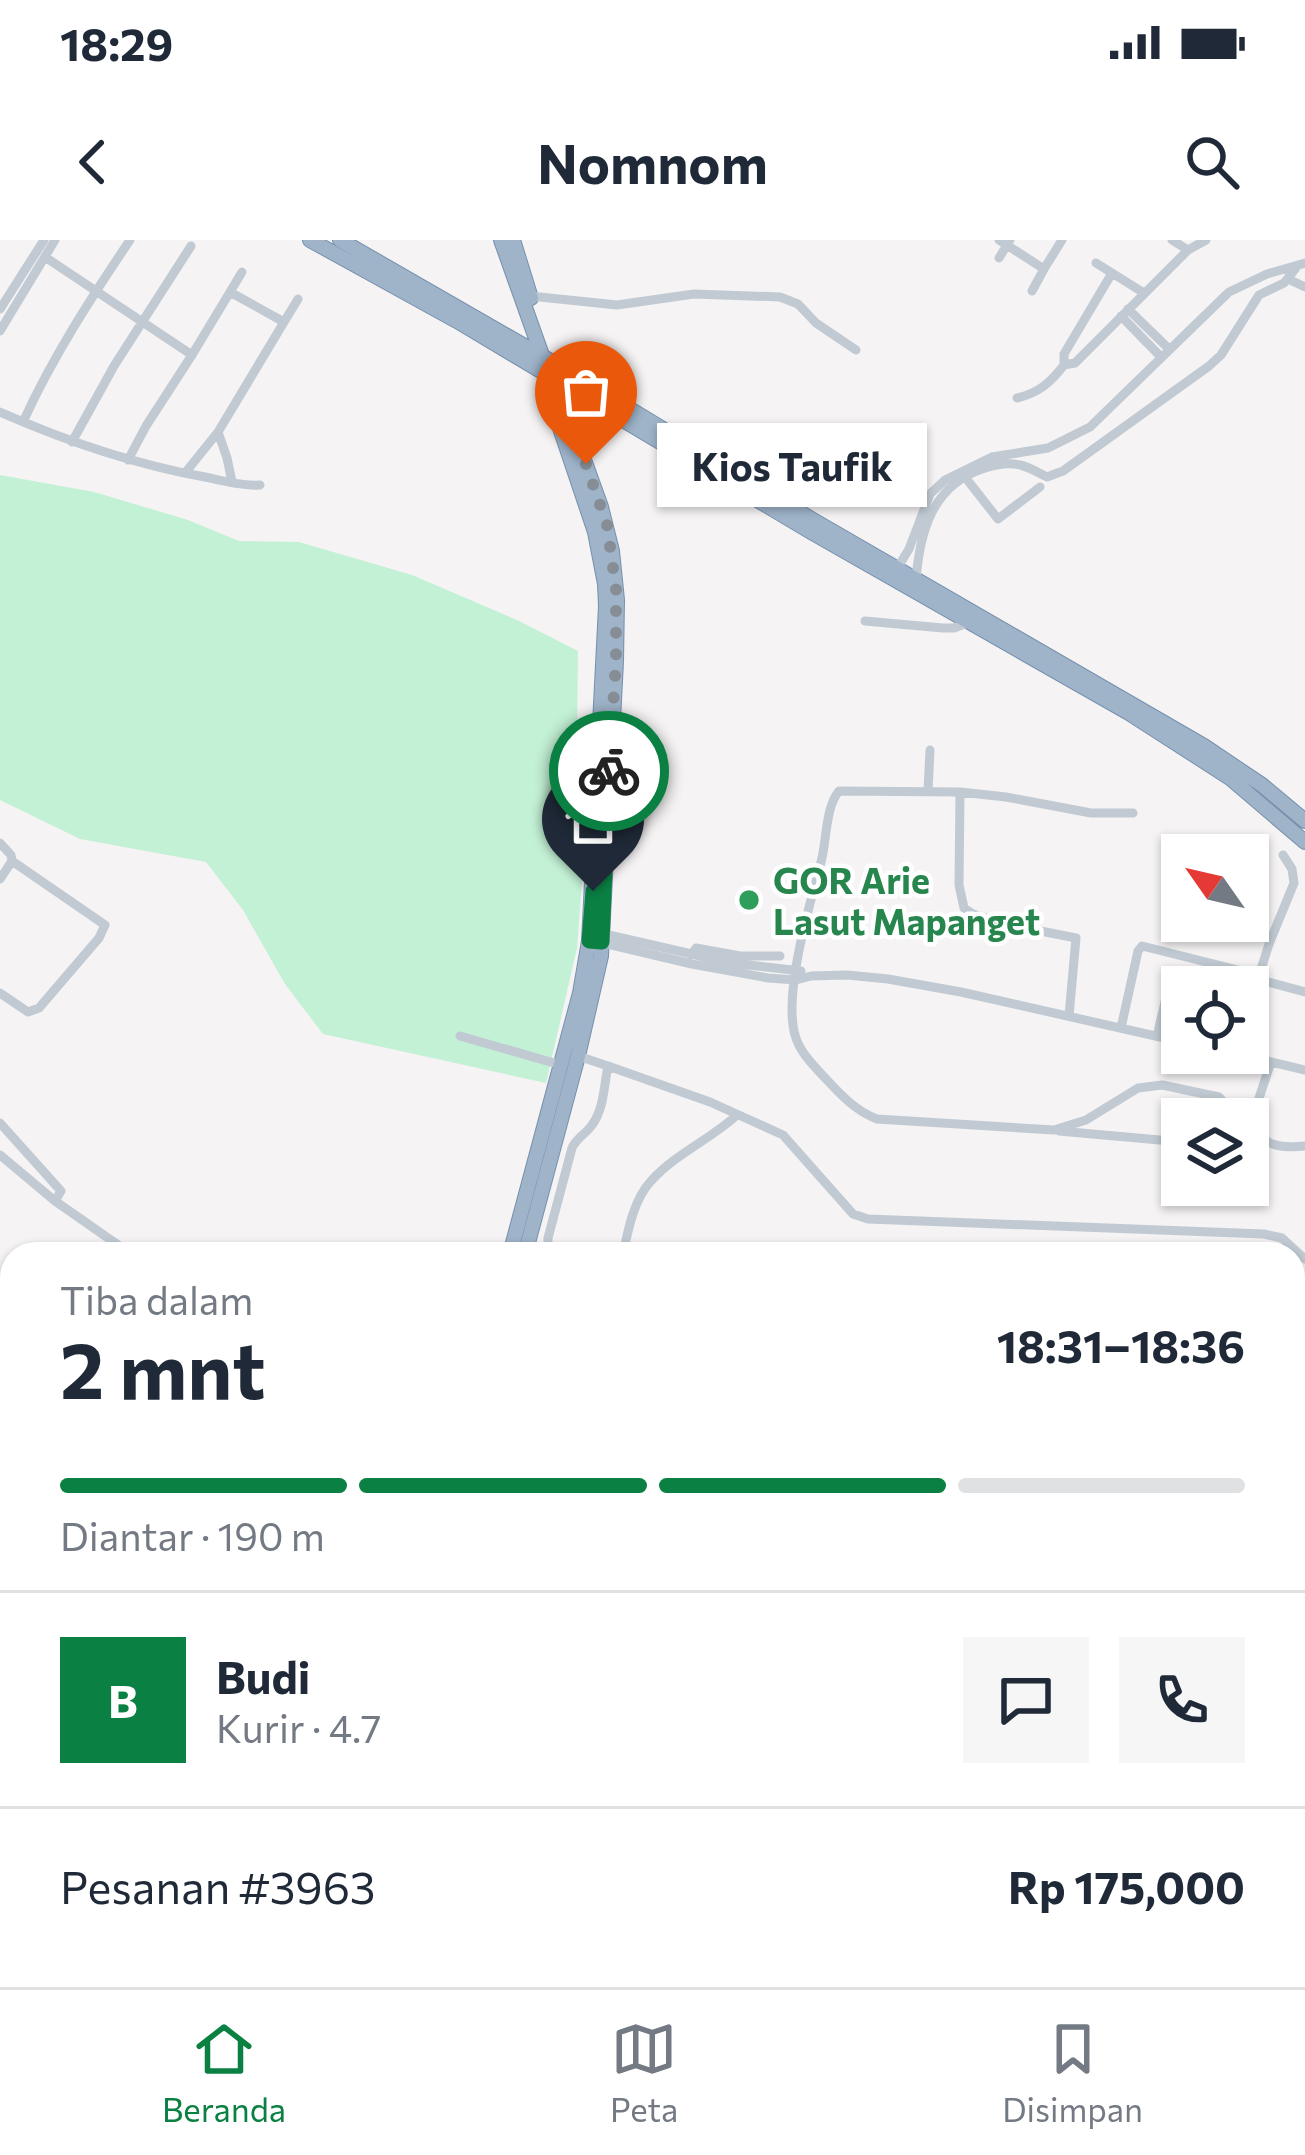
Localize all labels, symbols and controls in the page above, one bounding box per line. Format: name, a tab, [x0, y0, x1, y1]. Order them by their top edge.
text: 18:29	[60, 15, 173, 70]
icon: back	[60, 129, 126, 195]
text: Nomnom	[537, 129, 768, 195]
icon: search	[1179, 129, 1245, 195]
pin	[535, 341, 637, 464]
icon: bag	[553, 359, 619, 425]
callout: Kios Taufik	[658, 422, 928, 506]
text: Kios Taufik	[691, 441, 893, 489]
courier	[549, 711, 669, 831]
icon: bike	[576, 738, 642, 804]
pin	[542, 768, 644, 891]
icon: home	[560, 786, 626, 852]
north arrow	[1161, 834, 1269, 942]
map controls	[1161, 834, 1269, 1206]
place label: GOR Arie Lasut Mapanget	[773, 857, 1040, 942]
marker: GOR Arie Lasut Mapanget	[736, 887, 762, 913]
button: locate	[1161, 966, 1269, 1074]
button: layers	[1161, 1098, 1269, 1206]
text: Tiba dalam	[60, 1275, 253, 1323]
text: 18:31–18:36	[997, 1317, 1245, 1372]
text: 2 mnt	[60, 1320, 265, 1415]
text: Diantar · 190 m	[60, 1511, 325, 1559]
button: chat	[963, 1637, 1089, 1763]
button: phone	[1119, 1637, 1245, 1763]
text: Budi	[216, 1648, 310, 1703]
text: B	[108, 1672, 138, 1727]
text: Kurir · 4.7	[216, 1703, 381, 1751]
text: Pesanan #3963	[60, 1858, 376, 1913]
text: Rp 175,000	[1008, 1858, 1245, 1913]
tab: Beranda	[162, 2016, 286, 2129]
tab: Peta	[610, 2016, 678, 2129]
tab: Disimpan	[1002, 2016, 1143, 2129]

